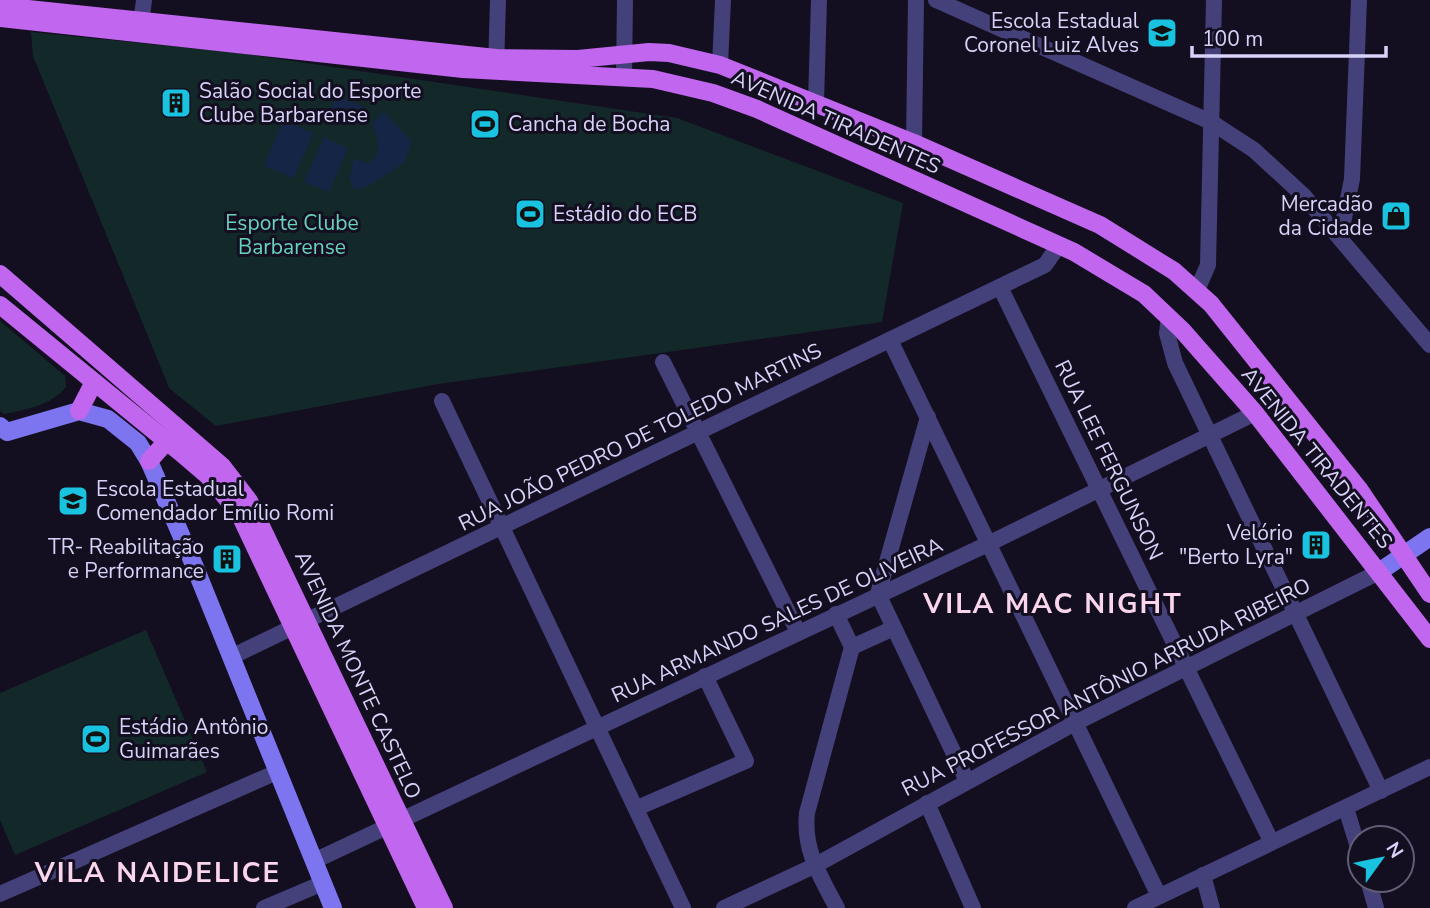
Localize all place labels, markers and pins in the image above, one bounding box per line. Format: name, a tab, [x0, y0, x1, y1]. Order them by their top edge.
place label: Escola Estadual Coronel Luiz Alves	[964, 7, 1140, 59]
school or university icon: Escola Estadual Coronel Luiz Alves	[1145, 16, 1179, 50]
place label: Salão Social do Esporte Clube Barbarense	[199, 77, 421, 129]
building icon: Salão Social do Esporte Clube Barbarense	[159, 86, 193, 120]
sports icon: Cancha de Bocha	[468, 107, 502, 141]
place label: Cancha de Bocha	[508, 110, 671, 138]
place label: Mercadão da Cidade	[1278, 190, 1373, 242]
sports icon: Estádio do ECB	[513, 197, 547, 231]
shop icon: Mercadão da Cidade	[1379, 199, 1413, 233]
place label: Estádio do ECB	[553, 200, 698, 228]
place label: Escola Estadual Comendador Emílio Romi	[96, 475, 334, 527]
school or university icon: Escola Estadual Comendador Emílio Romi	[56, 484, 90, 518]
place label: Velório "Berto Lyra"	[1179, 519, 1293, 571]
building icon: Velório "Berto Lyra"	[1299, 528, 1333, 562]
place label: TR- Reabilitação e Performance	[48, 533, 204, 585]
building icon: TR- Reabilitação e Performance	[210, 542, 244, 576]
place label: Estádio Antônio Guimarães	[119, 713, 268, 765]
sports icon: Estádio Antônio Guimarães	[79, 722, 113, 756]

